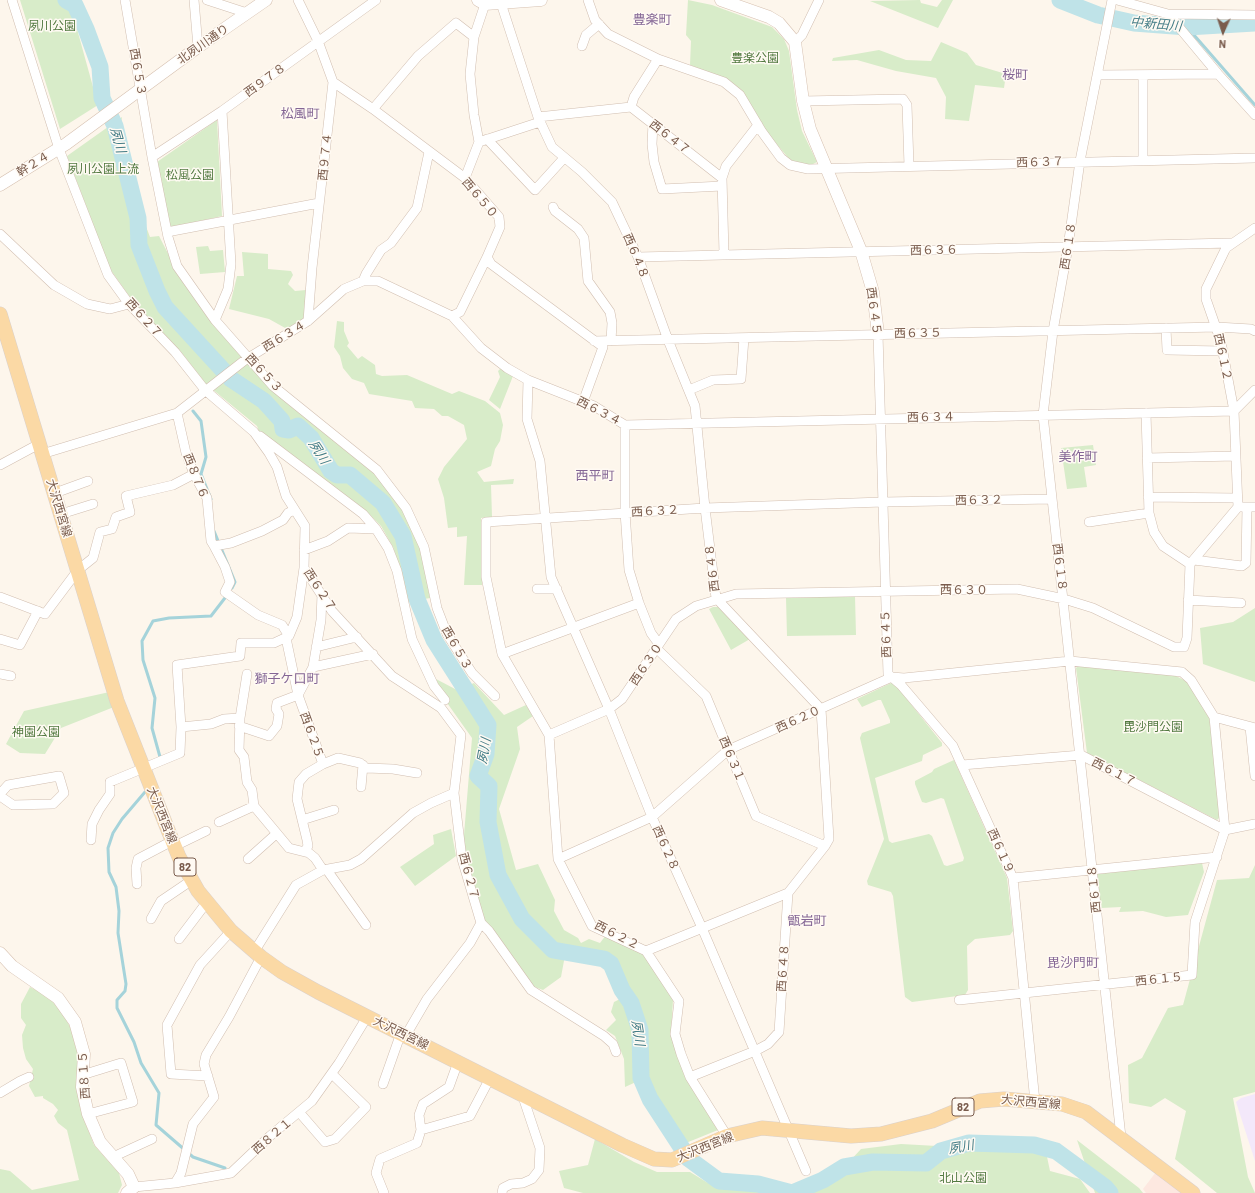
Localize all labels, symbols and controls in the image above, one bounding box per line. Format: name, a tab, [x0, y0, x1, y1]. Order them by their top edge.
district label: 豊楽町	[633, 12, 671, 28]
north arrow	[1203, 12, 1243, 52]
water label: 中新田川	[1129, 14, 1183, 34]
park label: 夙川公園	[28, 19, 76, 33]
street label: 北夙川通り	[174, 21, 232, 67]
text: N	[1218, 38, 1226, 51]
street label: 西６５３	[127, 47, 149, 97]
park label: 豊楽公園	[731, 51, 779, 65]
street label: 西９７８	[241, 60, 289, 100]
district label: 桜町	[1002, 67, 1028, 83]
district label: 松風町	[281, 106, 319, 122]
street label: 西６４７	[647, 117, 693, 157]
water label: 夙川	[107, 125, 129, 155]
street label: 西９７４	[315, 132, 335, 182]
street label: 幹２４	[14, 149, 52, 179]
street label: 西６３７	[1016, 154, 1064, 170]
park label: 夙川公園上流	[67, 162, 139, 176]
park label: 松風公園	[166, 168, 214, 182]
street label: 西６５０	[459, 175, 501, 221]
street label: 西６１８	[1057, 221, 1079, 271]
street label: 西６４８	[620, 231, 652, 281]
street label: 西６３６	[910, 242, 958, 258]
street label: 西６４５	[864, 286, 884, 336]
street label: 西６２７	[123, 295, 165, 341]
street label: 西６３４	[260, 317, 308, 355]
street label: 西６３５	[894, 325, 942, 341]
street label: 西６１２	[1211, 332, 1235, 382]
street label: 西６５３	[242, 351, 286, 395]
street label: 西６３４	[574, 394, 624, 428]
street label: 西６３４	[907, 409, 955, 425]
water label: 夙川	[305, 437, 333, 467]
district label: 美作町	[1059, 449, 1097, 465]
street label: 西８７６	[180, 451, 212, 501]
district label: 西平町	[576, 468, 614, 484]
street label: 大沢西宮線	[43, 477, 75, 539]
street label: 西６３２	[955, 492, 1003, 508]
street label: 西６３２	[631, 503, 679, 519]
street label: 西６１８	[1050, 542, 1070, 592]
street label: 西６４８	[702, 543, 722, 593]
street label: 西６２７	[301, 566, 339, 614]
street label: 西６３０	[940, 583, 988, 597]
street label: 西６４５	[878, 610, 894, 658]
street label: 西６５３	[439, 624, 475, 672]
street label: 西６３０	[627, 640, 665, 688]
district label: 獅子ケ口町	[255, 671, 319, 687]
street label: 西６２０	[773, 703, 823, 735]
street label: 西６２５	[297, 710, 327, 760]
park label: 毘沙門公園	[1123, 720, 1183, 734]
park label: 神園公園	[12, 725, 60, 739]
street label: 西６３１	[716, 734, 748, 784]
water label: 夙川	[474, 737, 494, 765]
street label: 西６１７	[1089, 755, 1139, 789]
street label: 大沢西宮線	[144, 784, 180, 846]
street label: 西６２８	[650, 823, 682, 873]
street label: 西６１９	[985, 826, 1017, 876]
street label: 西６２７	[456, 851, 482, 901]
road number: 82	[174, 858, 196, 876]
street label: 西６１８	[1084, 864, 1104, 914]
district label: 甑岩町	[788, 913, 826, 929]
street label: 西６２２	[592, 918, 642, 952]
street label: 西６４８	[774, 944, 792, 992]
district label: 毘沙門町	[1047, 955, 1099, 971]
street label: 西６１５	[1134, 969, 1184, 989]
street label: 大沢西宮線	[371, 1013, 431, 1053]
water label: 夙川	[628, 1019, 648, 1047]
street label: 西８１５	[75, 1051, 93, 1099]
street label: 大沢西宮線	[1000, 1092, 1062, 1112]
road number: 82	[952, 1098, 974, 1116]
street label: 西８２１	[249, 1115, 295, 1157]
street label: 大沢西宮線	[674, 1129, 736, 1165]
water label: 夙川	[947, 1137, 975, 1157]
park label: 北山公園	[939, 1171, 987, 1185]

